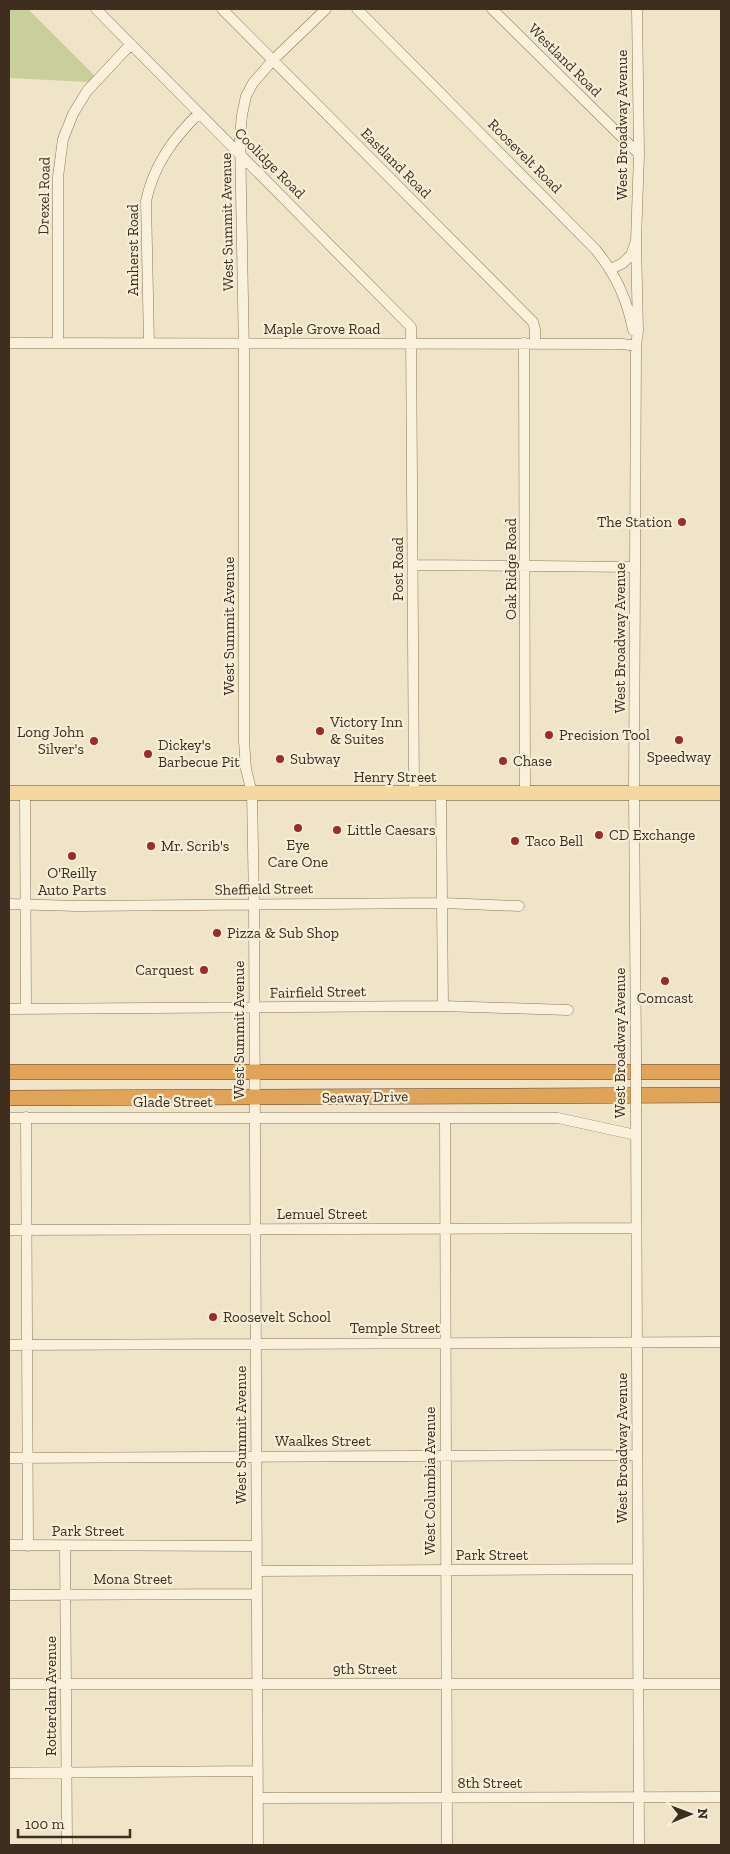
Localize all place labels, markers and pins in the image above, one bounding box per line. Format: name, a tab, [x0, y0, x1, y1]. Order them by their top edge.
place label: The Station	[597, 513, 672, 531]
marker: The Station	[676, 516, 688, 528]
place label: Victory Inn & Suites	[329, 713, 403, 748]
place label: Long John Silver's	[17, 723, 84, 758]
marker: Victory Inn & Suites	[314, 725, 326, 737]
place label: Precision Tool	[559, 726, 650, 744]
marker: Precision Tool	[543, 729, 555, 741]
marker: Speedway	[673, 734, 685, 746]
marker: Long John Silver's	[88, 735, 100, 747]
place label: Dickey's Barbecue Pit	[158, 736, 240, 771]
marker: Dickey's Barbecue Pit	[142, 748, 154, 760]
place label: Speedway	[647, 748, 712, 766]
place label: Subway	[290, 750, 341, 768]
place label: Chase	[513, 752, 552, 770]
marker: Subway	[274, 753, 286, 765]
marker: Chase	[497, 755, 509, 767]
place label: Little Caesars	[347, 821, 436, 839]
marker: Eye Care One	[292, 822, 304, 834]
marker: Little Caesars	[331, 824, 343, 836]
place label: CD Exchange	[609, 826, 695, 844]
marker: CD Exchange	[593, 829, 605, 841]
place label: Taco Bell	[525, 832, 583, 850]
marker: Taco Bell	[509, 835, 521, 847]
place label: Eye Care One	[268, 836, 328, 871]
place label: Mr. Scrib's	[161, 837, 229, 855]
marker: Mr. Scrib's	[145, 840, 157, 852]
marker: O'Reilly Auto Parts	[66, 850, 78, 862]
place label: O'Reilly Auto Parts	[38, 864, 106, 899]
place label: Pizza & Sub Shop	[227, 924, 339, 942]
marker: Pizza & Sub Shop	[211, 927, 223, 939]
place label: Carquest	[135, 961, 194, 979]
marker: Carquest	[198, 964, 210, 976]
marker: Comcast	[659, 975, 671, 987]
place label: Comcast	[637, 989, 694, 1007]
place label: Roosevelt School	[223, 1308, 331, 1326]
marker: Roosevelt School	[207, 1311, 219, 1323]

